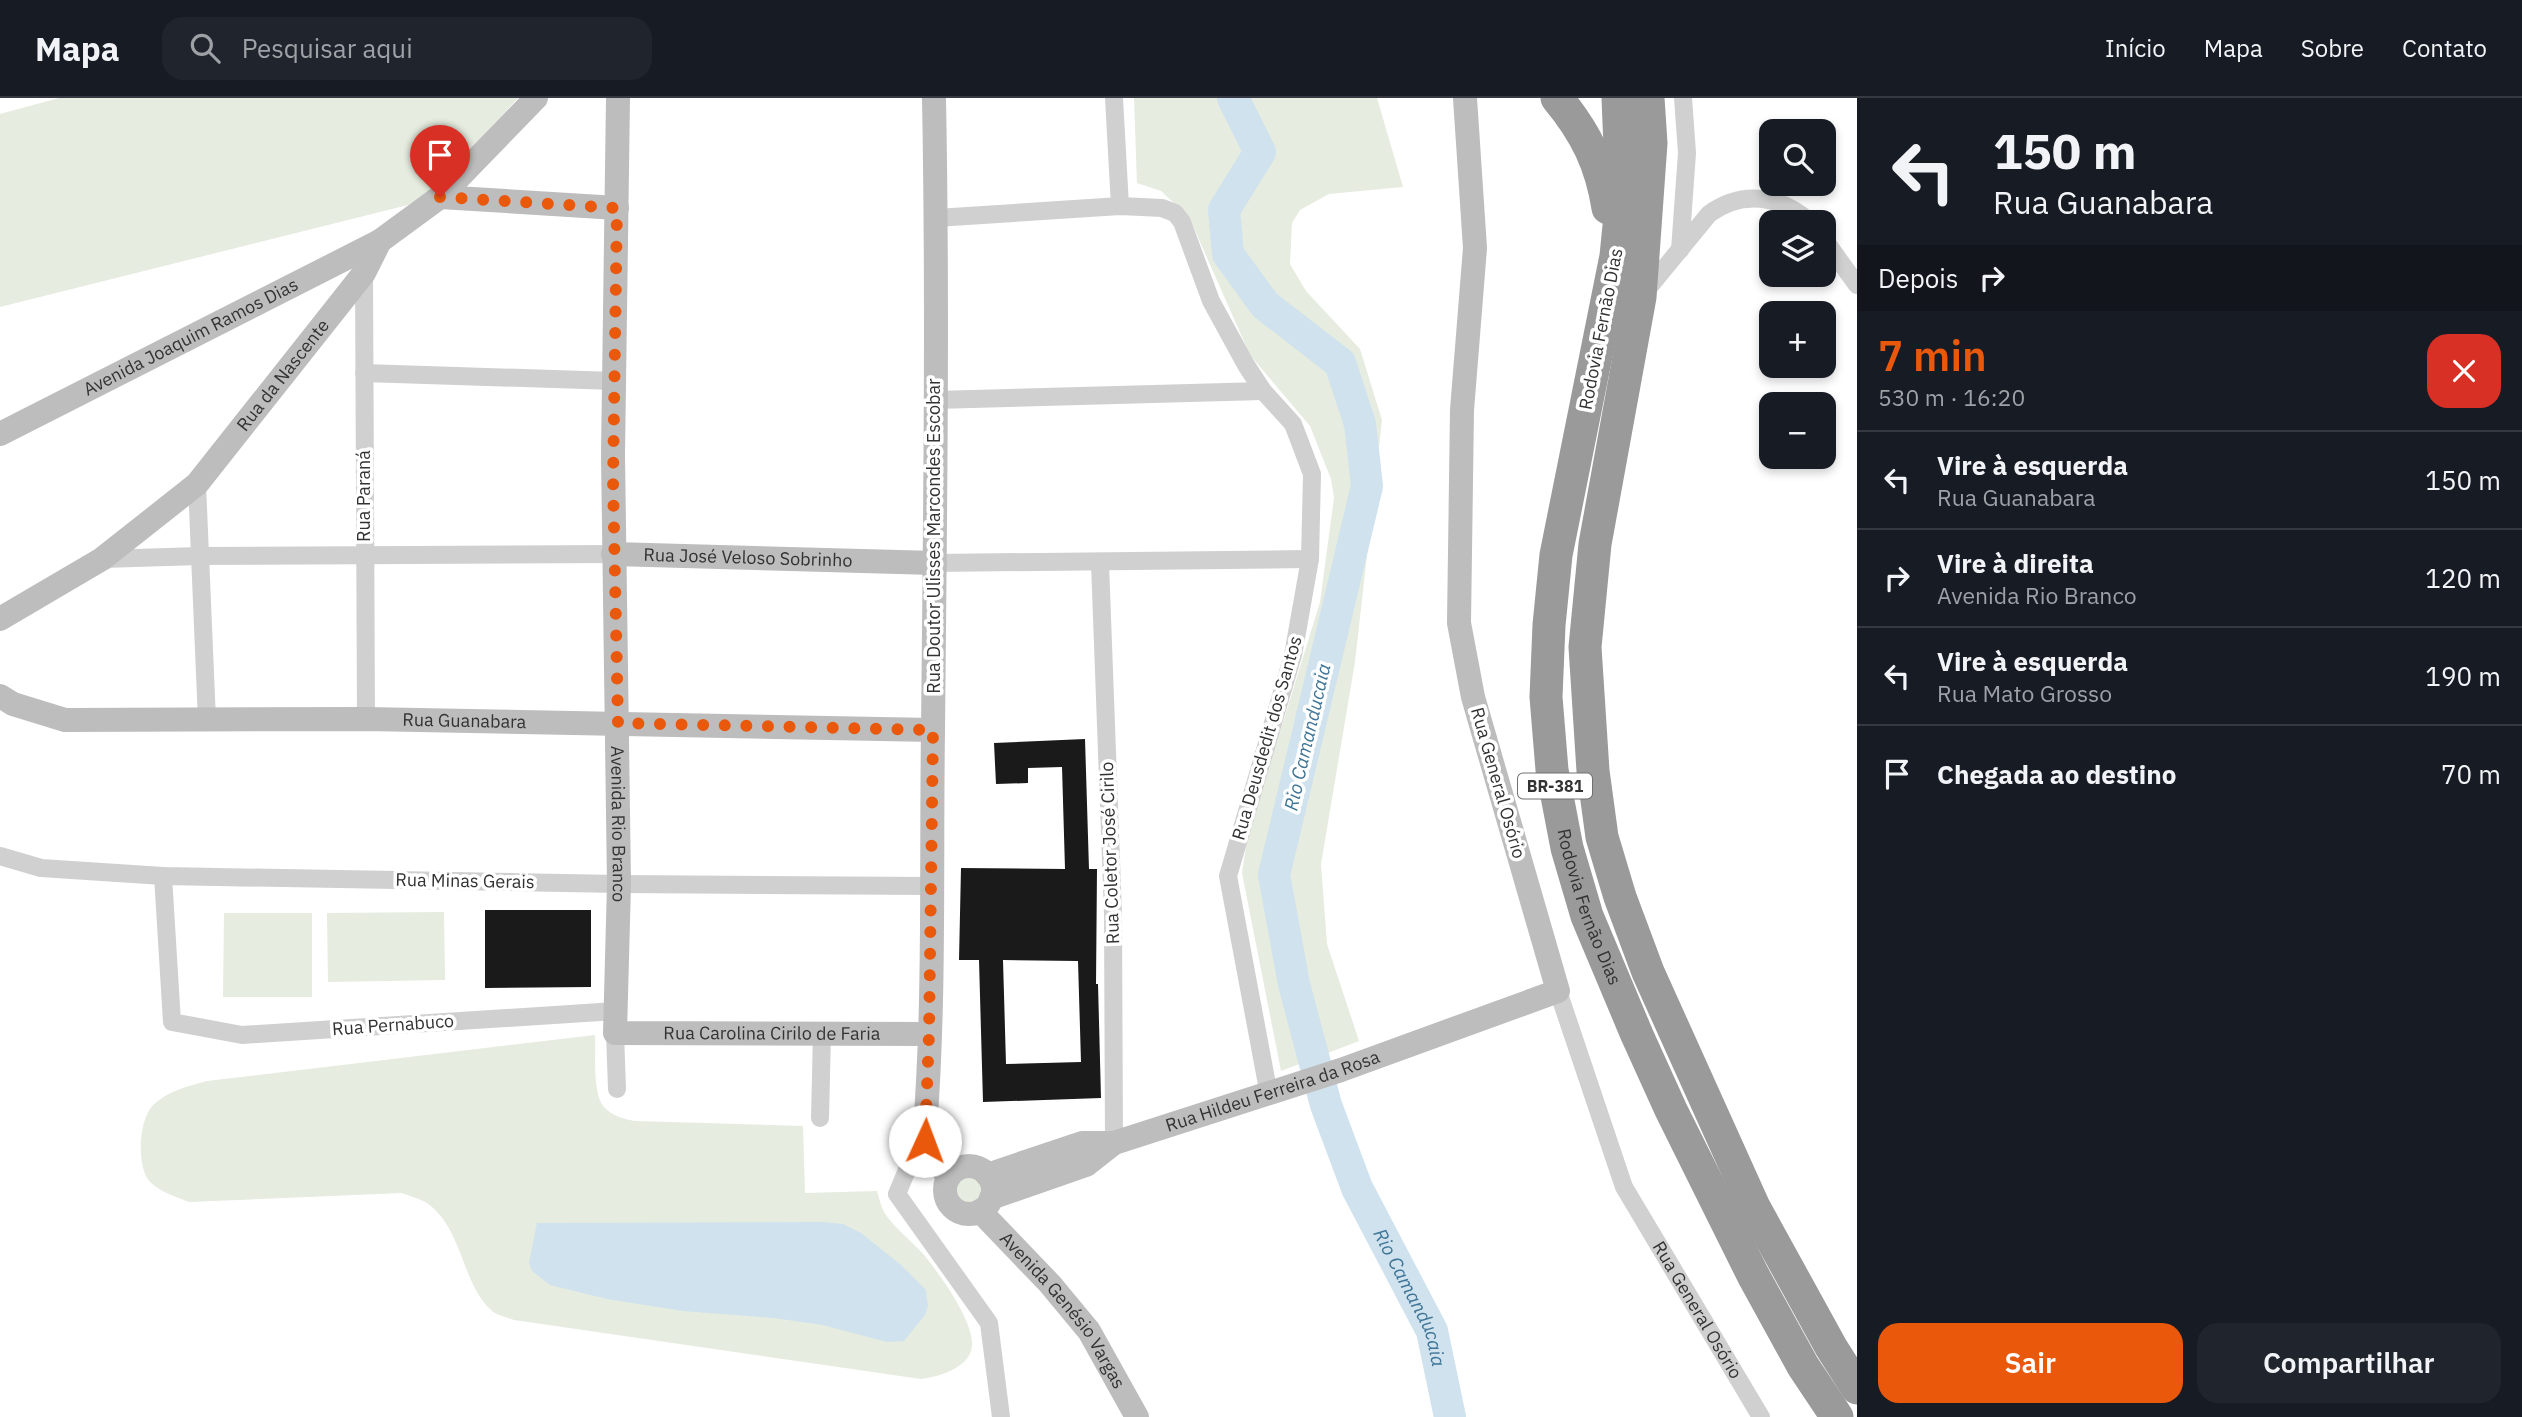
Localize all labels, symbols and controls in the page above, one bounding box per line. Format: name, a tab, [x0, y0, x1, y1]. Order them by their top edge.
search box	[162, 17, 652, 80]
text: Mapa	[35, 27, 120, 70]
icon: search	[186, 29, 224, 67]
text: Pesquisar aqui	[242, 31, 413, 65]
text: Início	[2105, 32, 2166, 64]
text: Mapa	[2204, 32, 2263, 64]
text: Sobre	[2301, 32, 2364, 64]
text: Contato	[2402, 32, 2487, 64]
map controls	[1759, 119, 1836, 469]
button: search	[1759, 119, 1836, 196]
text: 150 m	[1993, 119, 2137, 182]
pin	[410, 125, 470, 197]
icon: left	[1878, 126, 1969, 217]
icon: arrive	[421, 136, 459, 174]
text: Rua Guanabara	[1993, 181, 2213, 223]
button: layers	[1759, 210, 1836, 287]
street label: Rodovia Fernão Dias	[1574, 246, 1627, 412]
icon: right	[1973, 259, 2011, 297]
text: Depois	[1878, 261, 1959, 295]
street label: Avenida Joaquim Ramos Dias	[79, 273, 302, 401]
button: +	[1759, 301, 1836, 378]
street label: Rua da Nascente	[231, 314, 334, 436]
text: 7 min	[1878, 328, 1987, 383]
button: close	[2427, 334, 2501, 408]
street label: Rua Doutor Ulisses Marcondes Escobar	[922, 378, 945, 694]
text: 530 m · 16:20	[1878, 382, 2025, 412]
button: −	[1759, 392, 1836, 469]
text: Vire à esquerda	[1937, 448, 2128, 482]
street label: Rua Paraná	[352, 450, 375, 542]
icon: left	[1878, 461, 1916, 499]
text: 150 m	[2425, 463, 2501, 497]
text: Rua Guanabara	[1937, 482, 2095, 512]
street label: Rua José Veloso Sobrinho	[643, 543, 853, 572]
text: Vire à direita	[1937, 546, 2094, 580]
icon: right	[1878, 559, 1916, 597]
text: 120 m	[2425, 561, 2501, 595]
text: Avenida Rio Branco	[1937, 580, 2137, 610]
street label: Rua Deusdedit dos Santos	[1226, 633, 1307, 843]
text: Vire à esquerda	[1937, 644, 2128, 678]
icon: left	[1878, 657, 1916, 695]
text: 190 m	[2425, 659, 2501, 693]
water label: Rio Camanducaia	[1278, 661, 1336, 813]
text: Rua Mato Grosso	[1937, 678, 2112, 708]
street label: Rua General Osório	[1466, 705, 1531, 861]
street label: Rua Guanabara	[402, 708, 527, 733]
street label: Avenida Rio Branco	[606, 746, 631, 902]
icon: arrive	[1878, 755, 1916, 793]
text: Chegada ao destino	[1937, 757, 2176, 791]
text: 70 m	[2441, 757, 2501, 791]
street label: Rua Coletor José Cirilo	[1095, 761, 1124, 945]
road number: BR-381	[1518, 774, 1592, 799]
street label: Rodovia Fernão Dias	[1553, 827, 1627, 988]
street label: Rua Minas Gerais	[395, 868, 535, 893]
street label: Rua Pernabuco	[331, 1009, 455, 1040]
street label: Rua Carolina Cirilo de Faria	[663, 1021, 881, 1045]
street label: Rua Hildeu Ferreira da Rosa	[1162, 1045, 1383, 1137]
position arrow	[888, 1104, 962, 1178]
water label: Rio Camanducaia	[1368, 1224, 1451, 1369]
street label: Avenida Genésio Vargas	[995, 1227, 1131, 1393]
street label: Rua General Osório	[1648, 1237, 1748, 1383]
button: Sair	[1878, 1323, 2183, 1403]
button: Compartilhar	[2197, 1323, 2501, 1403]

